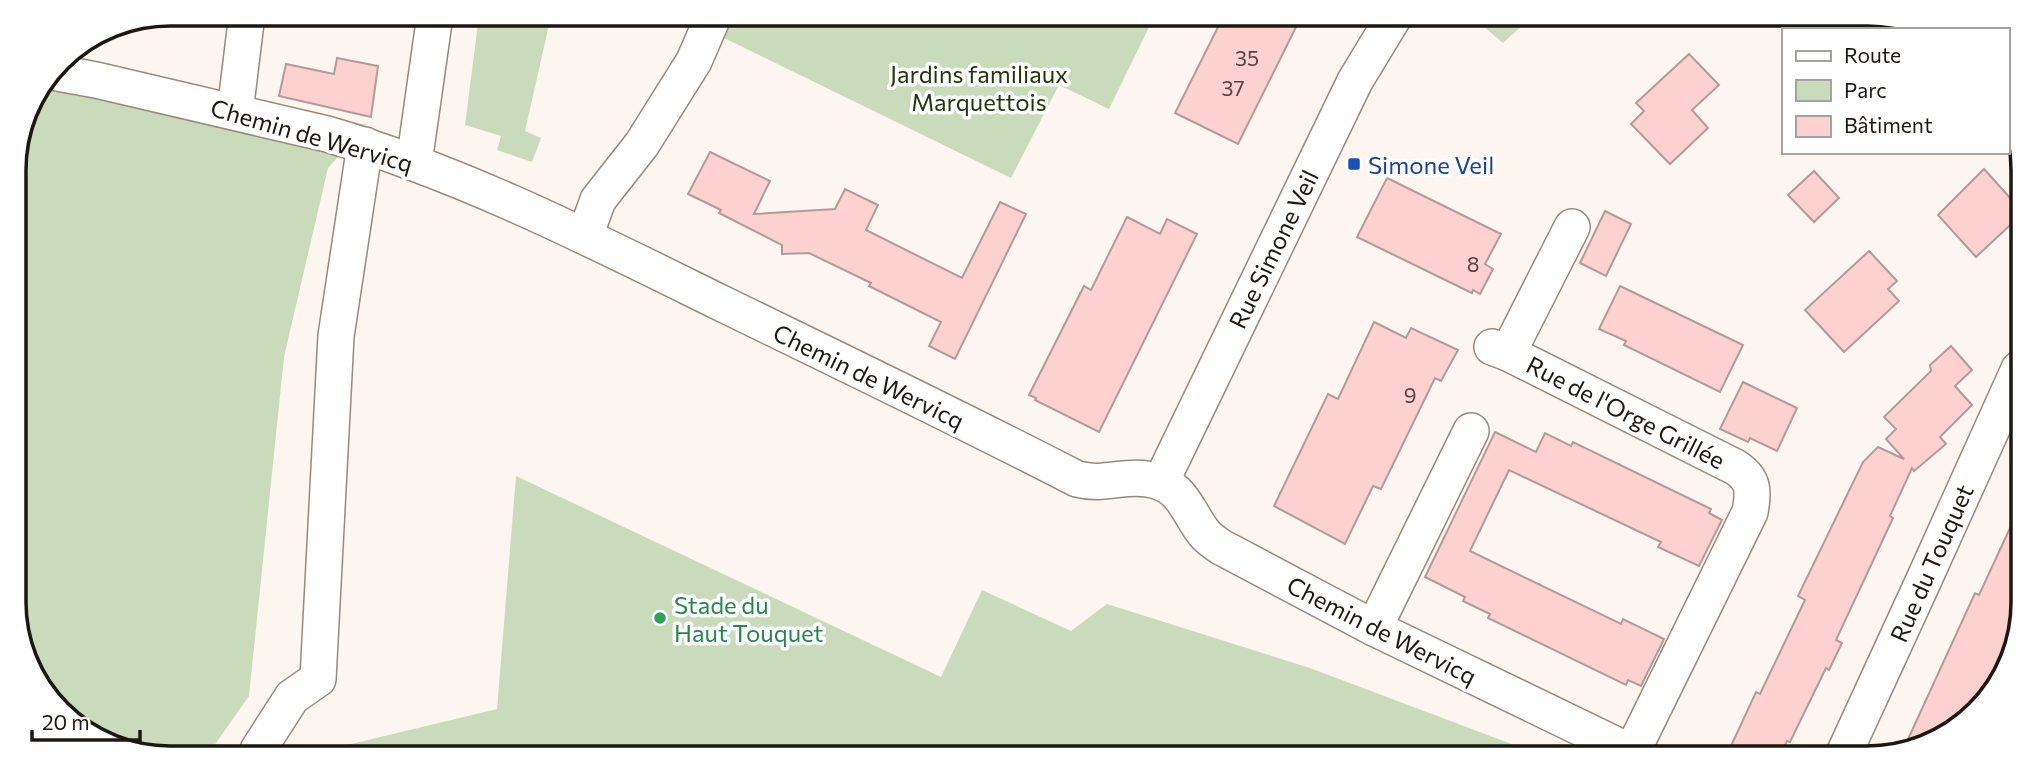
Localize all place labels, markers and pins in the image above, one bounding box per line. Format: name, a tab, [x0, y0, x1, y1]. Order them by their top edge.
place label: Simone Veil	[1368, 150, 1494, 179]
marker: Simone Veil	[1346, 156, 1362, 172]
place label: Stade du Haut Touquet	[674, 590, 824, 647]
marker: Stade du Haut Touquet	[652, 610, 668, 626]

